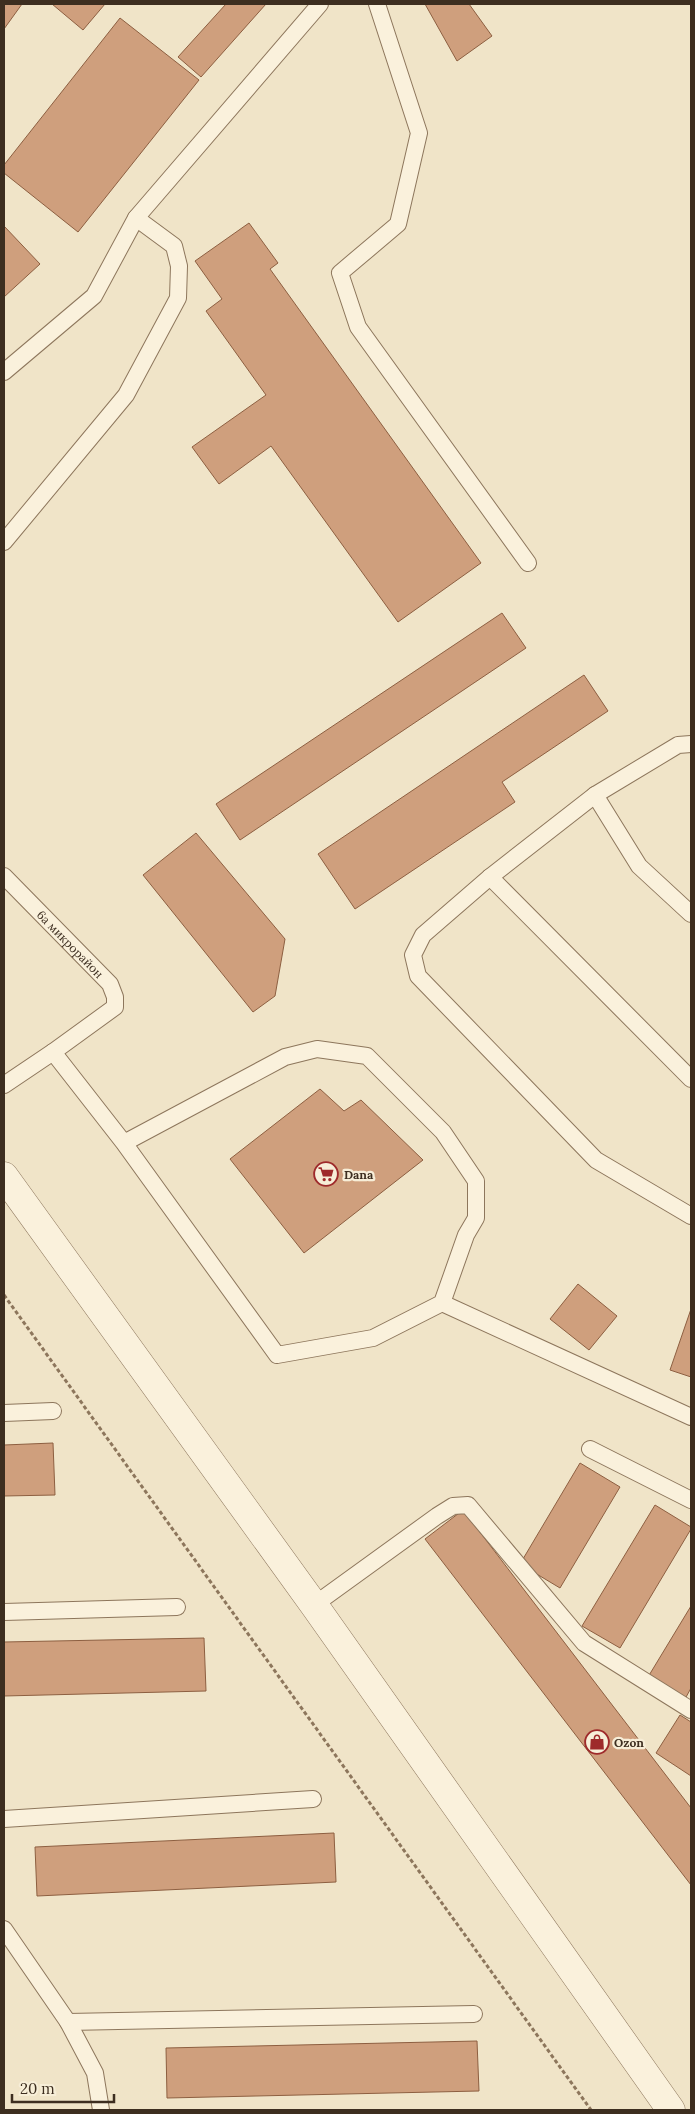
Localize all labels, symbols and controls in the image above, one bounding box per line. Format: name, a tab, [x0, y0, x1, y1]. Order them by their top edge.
street label: 6а микрорайон	[34, 907, 107, 981]
supermarket icon: Dana	[313, 1161, 339, 1187]
place label: Dana	[344, 1167, 374, 1182]
shop icon: Ozon	[584, 1729, 610, 1755]
place label: Ozon	[614, 1735, 644, 1750]
scale bar	[12, 2072, 115, 2104]
text: 20 m	[20, 2079, 55, 2098]

